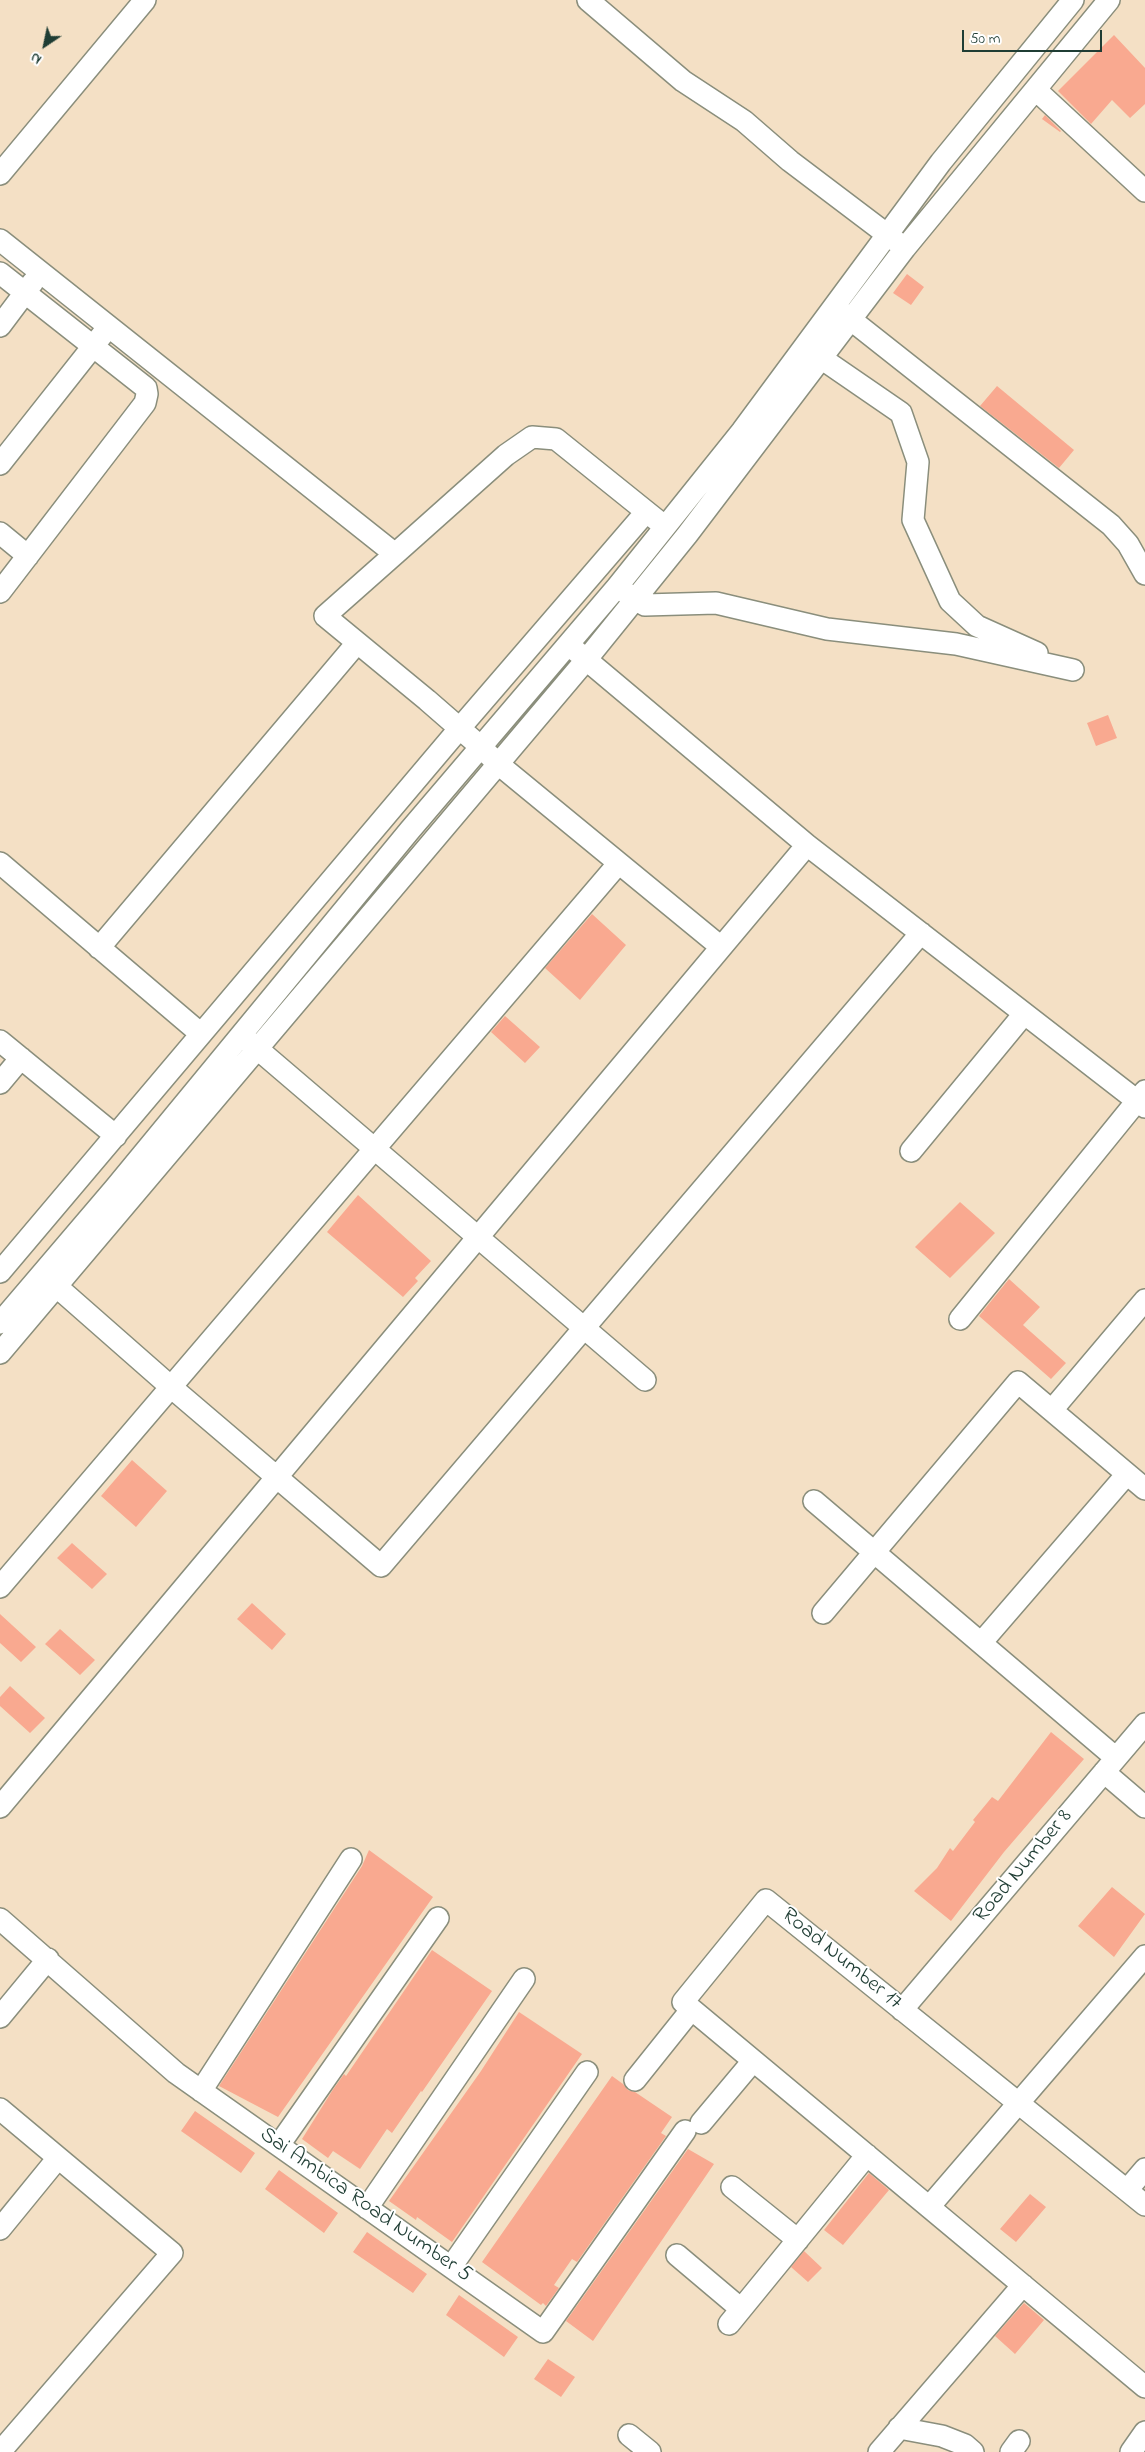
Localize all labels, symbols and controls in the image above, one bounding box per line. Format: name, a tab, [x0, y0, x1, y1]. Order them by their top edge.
north arrow	[20, 20, 70, 70]
scale bar	[965, 20, 1105, 52]
text: 50 m	[970, 28, 1000, 50]
text: N	[27, 47, 46, 69]
street label: Road Number 8	[969, 1805, 1079, 1929]
street label: Road Number 17	[775, 1903, 907, 2017]
street label: Sai Ambica Road Number 5	[254, 2123, 476, 2289]

